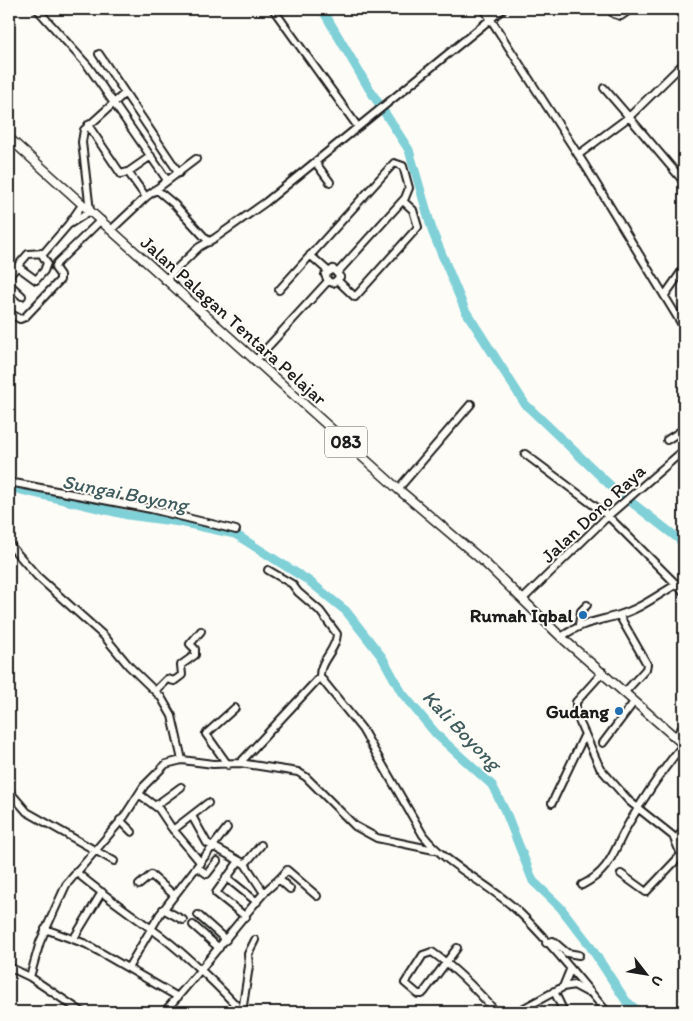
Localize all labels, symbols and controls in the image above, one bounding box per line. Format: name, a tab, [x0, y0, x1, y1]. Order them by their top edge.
street label: Jalan Palagan Tentara Pelajar	[136, 231, 332, 411]
road number: 083	[325, 427, 367, 458]
street label: Jalan Dono Raya	[536, 459, 650, 568]
water label: Sungai Boyong	[60, 469, 193, 517]
place label: Rumah Iqbal	[470, 604, 574, 627]
marker: Rumah Iqbal	[577, 609, 589, 621]
water label: Kali Boyong	[418, 685, 508, 777]
place label: Gudang	[546, 700, 610, 723]
marker: Gudang	[613, 705, 625, 717]
north arrow	[620, 948, 670, 998]
text: U	[647, 972, 666, 989]

